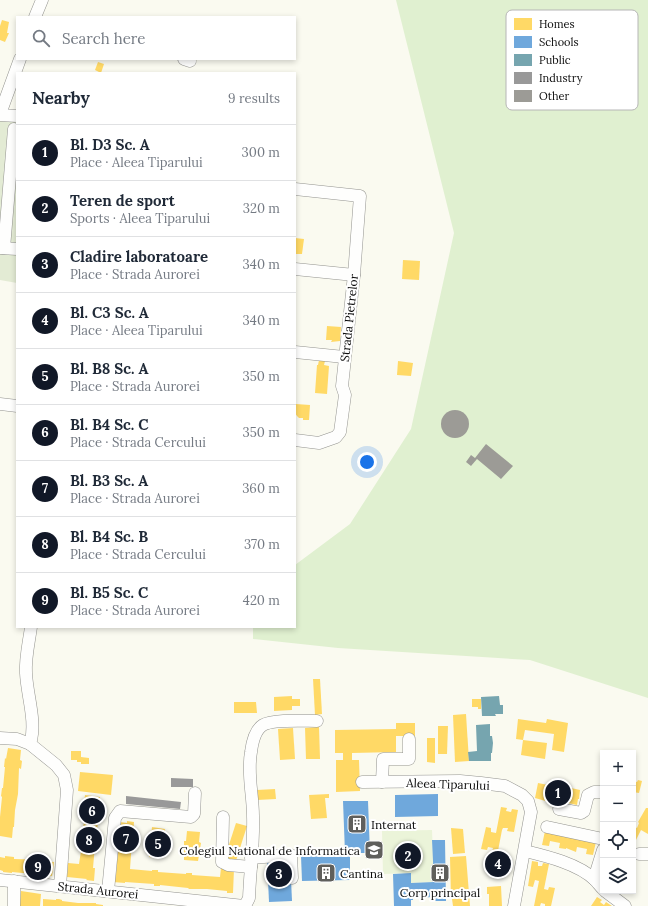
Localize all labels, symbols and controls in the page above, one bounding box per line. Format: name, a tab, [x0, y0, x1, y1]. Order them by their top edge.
legend	[506, 10, 638, 110]
search box	[16, 16, 296, 60]
text: Homes	[539, 17, 575, 31]
icon: search	[30, 27, 52, 49]
text: Search here	[62, 29, 145, 48]
text: Schools	[539, 35, 579, 49]
text: Public	[539, 53, 571, 67]
text: Industry	[539, 71, 583, 85]
text: Nearby	[32, 87, 90, 109]
text: Other	[539, 89, 570, 103]
text: 9 results	[228, 90, 280, 107]
text: Bl. D3 Sc. A	[70, 135, 150, 154]
text: 1	[42, 144, 48, 161]
text: 300 m	[242, 144, 280, 161]
text: Place · Aleea Tiparului	[70, 154, 203, 171]
text: Teren de sport	[70, 191, 175, 210]
text: 2	[42, 200, 48, 217]
text: 320 m	[243, 200, 280, 217]
text: Sports · Aleea Tiparului	[70, 210, 210, 227]
text: Cladire laboratoare	[70, 247, 208, 266]
text: 3	[41, 256, 49, 273]
text: 340 m	[243, 256, 280, 273]
text: Place · Strada Aurorei	[70, 266, 200, 283]
street label: Strada Pietrelor	[337, 273, 361, 363]
text: Bl. C3 Sc. A	[70, 303, 149, 322]
text: 4	[41, 312, 49, 329]
text: 340 m	[243, 312, 280, 329]
text: Place · Aleea Tiparului	[70, 322, 203, 339]
text: Bl. B8 Sc. A	[70, 359, 149, 378]
text: 5	[41, 368, 49, 385]
text: 350 m	[243, 368, 280, 385]
text: Place · Strada Aurorei	[70, 378, 200, 395]
text: Bl. B4 Sc. C	[70, 415, 149, 434]
text: 6	[41, 424, 49, 441]
text: 350 m	[243, 424, 280, 441]
text: Place · Strada Cercului	[70, 434, 206, 451]
your location	[357, 452, 377, 472]
text: Bl. B3 Sc. A	[70, 471, 148, 490]
text: 7	[42, 480, 48, 497]
text: 360 m	[242, 480, 280, 497]
text: Place · Strada Aurorei	[70, 490, 200, 507]
text: Bl. B4 Sc. B	[70, 527, 148, 546]
text: 8	[41, 536, 49, 553]
text: 370 m	[244, 536, 280, 553]
text: Place · Strada Cercului	[70, 546, 206, 563]
text: Bl. B5 Sc. C	[70, 583, 148, 602]
text: 9	[41, 592, 49, 609]
text: 420 m	[243, 592, 280, 609]
text: Place · Strada Aurorei	[70, 602, 200, 619]
map controls	[600, 750, 636, 894]
button: +	[600, 750, 636, 786]
street label: Aleea Tiparului	[405, 775, 490, 793]
pin: 1	[545, 778, 571, 808]
button: −	[600, 786, 636, 822]
pin: 6	[79, 796, 105, 826]
building icon: Internat	[346, 813, 368, 835]
place label: Internat	[371, 817, 417, 832]
button: locate	[600, 822, 636, 858]
pin: 7	[113, 824, 139, 854]
pin: 8	[76, 825, 102, 855]
pin: 5	[145, 829, 171, 859]
school or university icon: Colegiul National de Informatica	[363, 839, 385, 861]
pin: 2	[395, 841, 421, 871]
place label: Colegiul National de Informatica	[179, 843, 360, 858]
pin: 4	[485, 849, 511, 879]
pin: 9	[25, 852, 51, 882]
button: layers	[600, 858, 636, 894]
pin: 3	[266, 859, 292, 889]
building icon: Cantina	[315, 862, 337, 884]
building icon: Corp principal	[429, 862, 451, 884]
place label: Cantina	[340, 866, 383, 881]
street label: Strada Aurorei	[57, 878, 139, 902]
place label: Corp principal	[400, 885, 480, 900]

